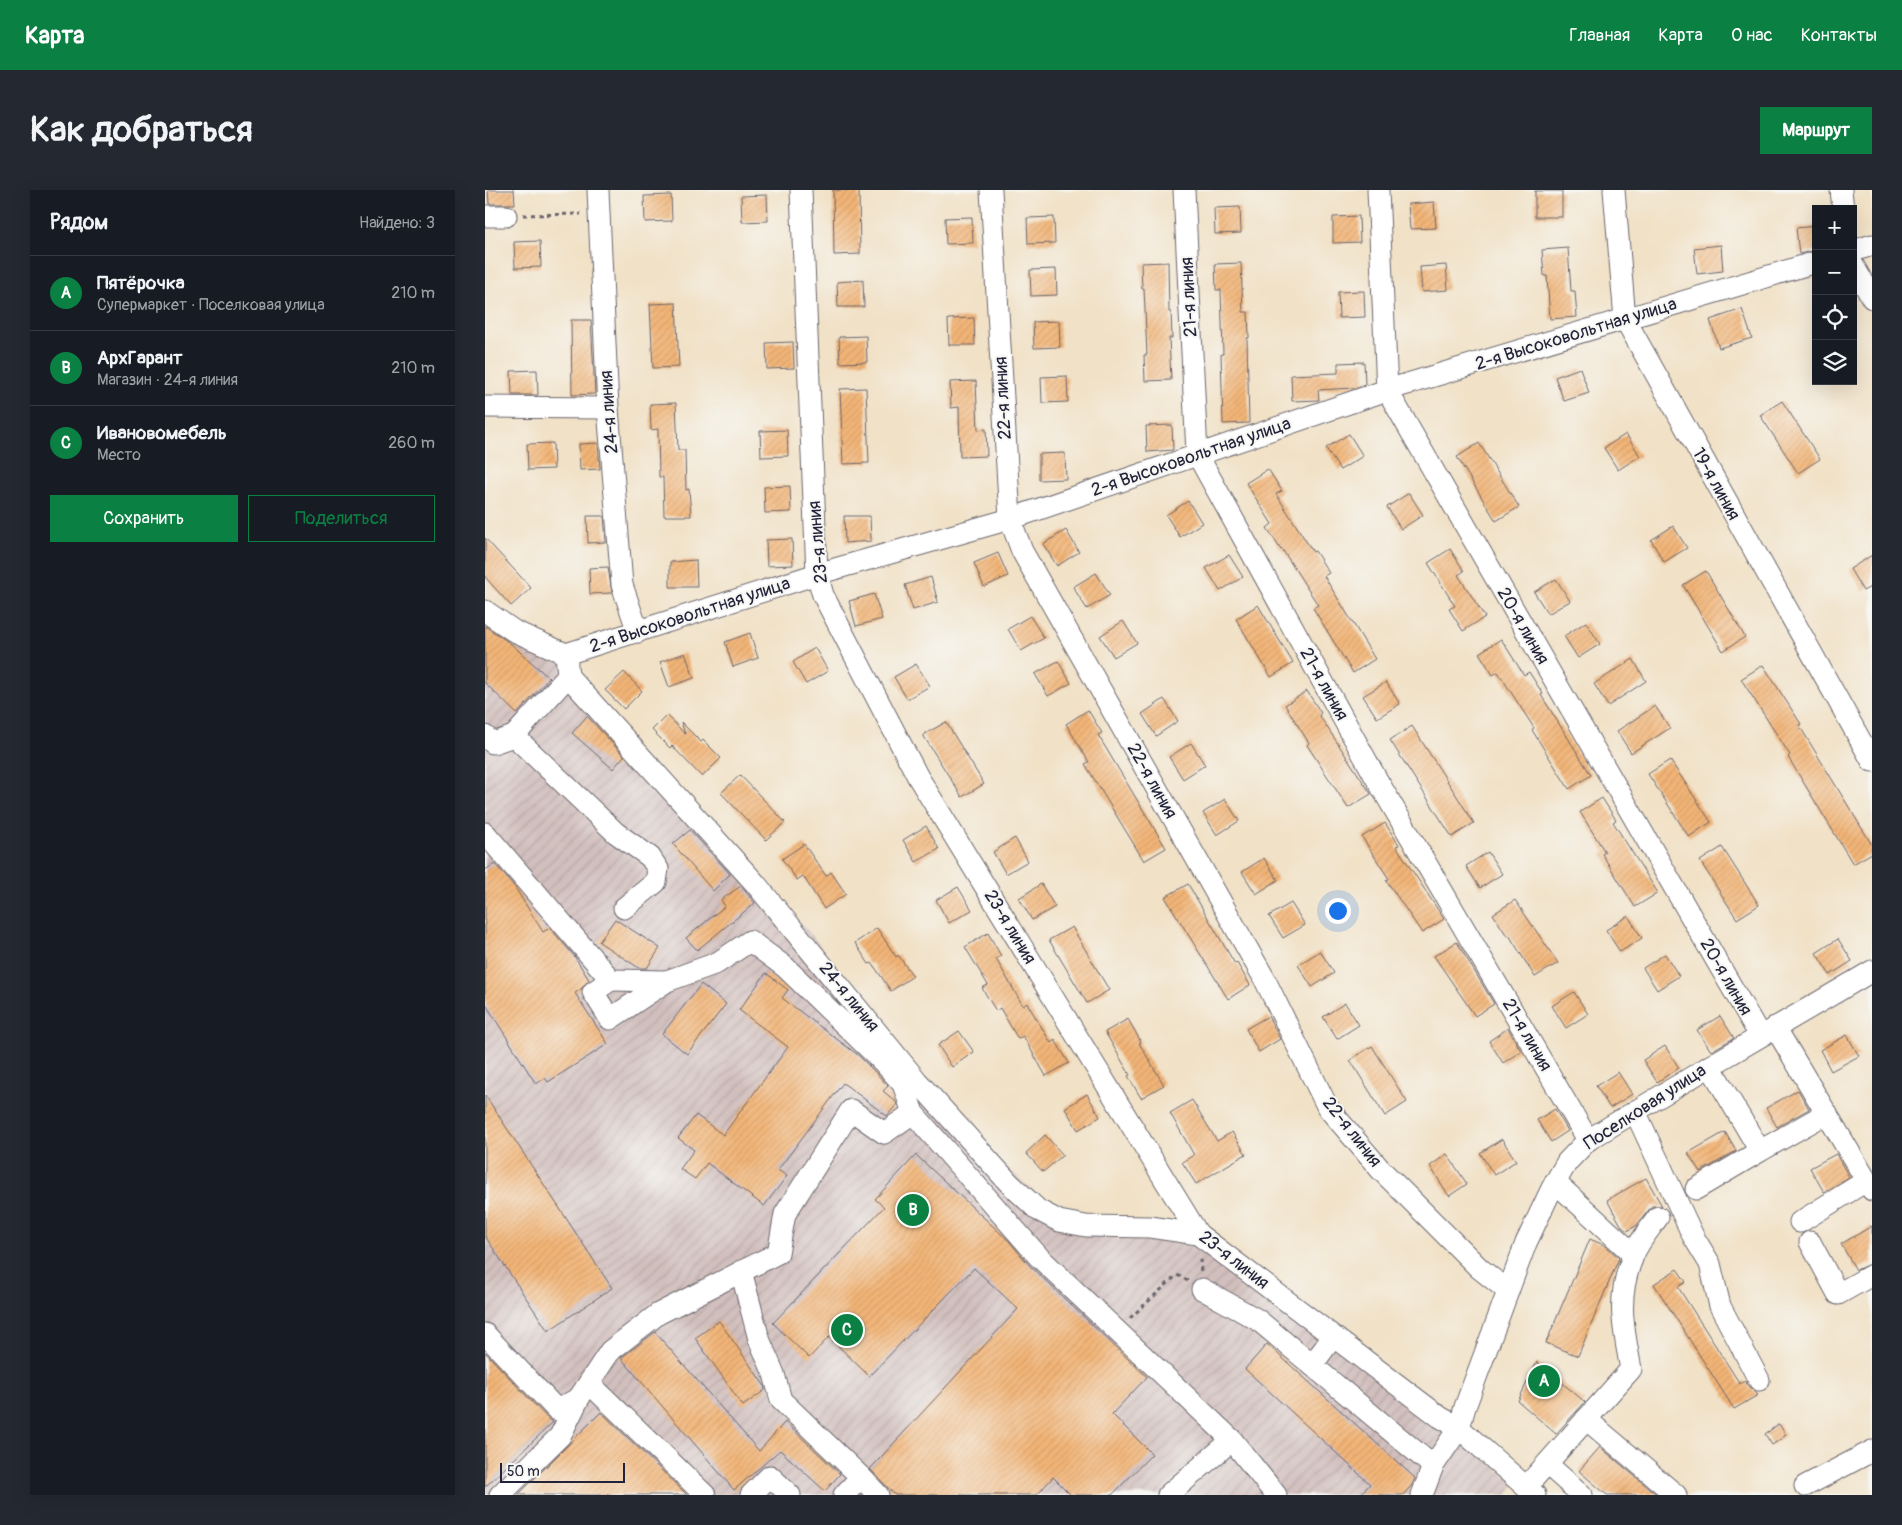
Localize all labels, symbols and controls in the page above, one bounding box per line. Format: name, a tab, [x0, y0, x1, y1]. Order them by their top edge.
text: Карта	[25, 21, 84, 50]
text: Главная	[1569, 24, 1630, 47]
text: Карта	[1658, 24, 1703, 47]
text: О нас	[1731, 24, 1773, 47]
text: Контакты	[1801, 24, 1877, 47]
button: Маршрут	[1760, 107, 1872, 154]
text: Как добраться	[30, 108, 253, 152]
map controls	[1812, 205, 1857, 385]
button: +	[1812, 205, 1857, 250]
text: Рядом	[50, 209, 108, 236]
text: Найдено: 3	[359, 213, 435, 233]
button: −	[1812, 250, 1857, 295]
street label: 21-я линия	[1175, 256, 1203, 338]
text: Пятёрочка	[97, 271, 185, 295]
text: A	[61, 283, 71, 303]
text: 210 m	[391, 283, 435, 303]
street label: 2-я Высоковольтная улица	[1472, 292, 1680, 376]
text: Супермаркет · Поселковая улица	[97, 295, 325, 315]
button: locate	[1812, 295, 1857, 340]
button: layers	[1812, 340, 1857, 385]
text: АрхГарант	[97, 346, 183, 370]
street label: 22-я линия	[989, 356, 1017, 440]
text: B	[61, 358, 71, 378]
text: 210 m	[391, 358, 435, 378]
text: Магазин · 24-я линия	[97, 370, 238, 390]
street label: 24-я линия	[595, 370, 623, 454]
street label: 2-я Высоковольтная улица	[1088, 412, 1294, 502]
text: Ивановомебель	[97, 421, 227, 445]
text: C	[61, 433, 71, 453]
text: 260 m	[388, 433, 435, 453]
street label: 19-я линия	[1687, 444, 1745, 524]
text: Место	[97, 445, 141, 465]
button: Сохранить	[50, 495, 238, 542]
button: Поделиться	[248, 495, 435, 542]
street label: 23-я линия	[803, 500, 833, 584]
street label: 2-я Высоковольтная улица	[587, 572, 793, 658]
street label: 20-я линия	[1492, 583, 1554, 669]
street label: 21-я линия	[1295, 643, 1353, 725]
street label: 22-я линия	[1122, 739, 1182, 823]
street label: 23-я линия	[979, 886, 1041, 968]
your location	[1325, 898, 1351, 924]
street label: 20-я линия	[1695, 934, 1757, 1020]
street label: 24-я линия	[814, 957, 884, 1037]
street label: 21-я линия	[1497, 995, 1557, 1075]
street label: Поселковая улица	[1579, 1059, 1711, 1155]
street label: 22-я линия	[1317, 1092, 1387, 1172]
pin: B	[897, 1191, 929, 1229]
street label: 23-я линия	[1194, 1226, 1274, 1294]
pin: C	[831, 1311, 863, 1349]
pin: A	[1528, 1362, 1560, 1400]
scale bar	[500, 1460, 625, 1483]
text: 50 m	[507, 1463, 540, 1480]

